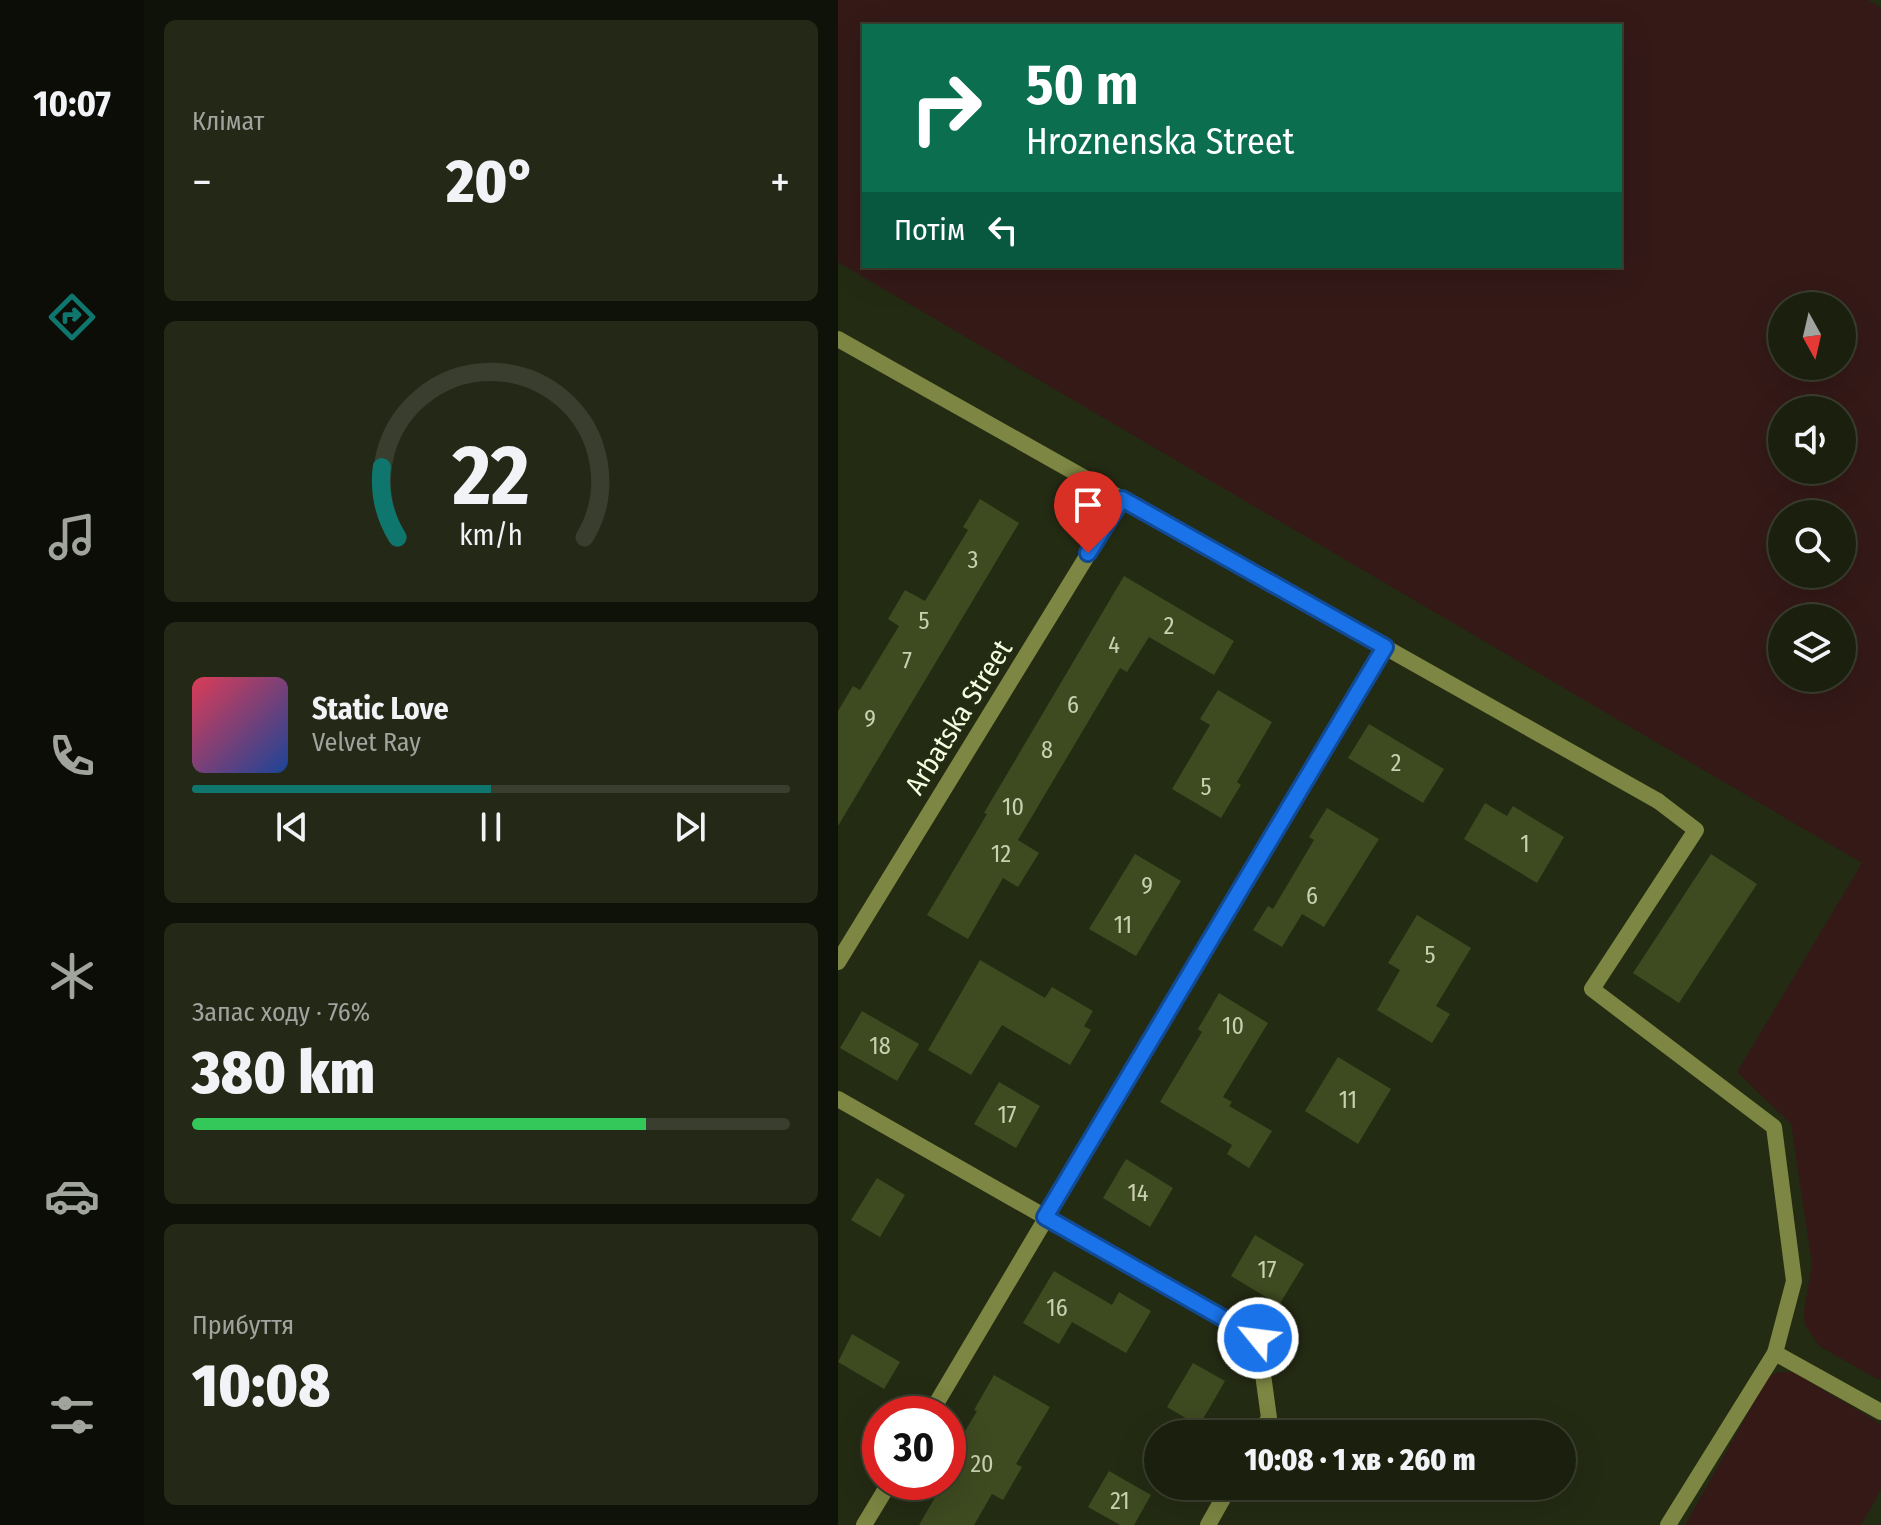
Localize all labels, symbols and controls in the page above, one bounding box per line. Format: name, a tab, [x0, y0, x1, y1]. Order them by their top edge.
text: 50 m	[1026, 52, 1138, 119]
icon: right	[894, 56, 998, 160]
text: 10:07	[33, 82, 111, 126]
text: Клімат	[192, 106, 264, 137]
text: Hroznenska Street	[1026, 120, 1294, 164]
text: 20°	[446, 146, 536, 218]
text: −	[192, 156, 212, 209]
text: +	[770, 156, 790, 209]
icon: left	[981, 208, 1025, 252]
text: Потім	[894, 212, 965, 248]
icon: directions	[44, 289, 100, 345]
north arrow	[1768, 292, 1856, 380]
map controls	[1768, 292, 1856, 692]
button: sound	[1768, 396, 1856, 484]
text: 22	[451, 425, 530, 525]
pin	[1054, 471, 1122, 553]
icon: arrive	[1066, 483, 1110, 527]
button: search	[1768, 500, 1856, 588]
icon: music	[44, 509, 100, 565]
text: km/h	[459, 518, 523, 553]
house number: 3	[968, 546, 978, 574]
button: layers	[1768, 604, 1856, 692]
house number: 5	[918, 607, 930, 635]
house number: 2	[1164, 612, 1174, 640]
house number: 4	[1108, 631, 1120, 659]
street label: Arbatska Street	[898, 633, 1019, 801]
house number: 7	[902, 647, 912, 675]
text: Static Love	[312, 691, 449, 727]
house number: 6	[1067, 691, 1079, 719]
house number: 9	[864, 705, 876, 733]
text: Velvet Ray	[312, 727, 421, 758]
icon: phone	[44, 728, 100, 784]
house number: 8	[1041, 736, 1053, 764]
house number: 2	[1391, 749, 1401, 777]
house number: 5	[1200, 773, 1212, 801]
house number: 10	[1002, 793, 1024, 821]
icon: previous	[270, 805, 314, 849]
icon: pause	[469, 805, 513, 849]
icon: next	[668, 805, 712, 849]
house number: 1	[1520, 830, 1530, 858]
house number: 12	[991, 840, 1011, 868]
house number: 9	[1141, 872, 1153, 900]
house number: 6	[1306, 882, 1318, 910]
house number: 11	[1114, 911, 1132, 939]
house number: 5	[1424, 941, 1436, 969]
icon: climate	[44, 948, 100, 1004]
text: Запас ходу · 76%	[192, 997, 370, 1028]
house number: 10	[1222, 1012, 1244, 1040]
house number: 18	[869, 1032, 891, 1060]
text: 380 km	[192, 1037, 375, 1109]
house number: 11	[1339, 1086, 1357, 1114]
house number: 17	[997, 1101, 1017, 1129]
icon: car	[44, 1168, 100, 1224]
house number: 14	[1128, 1179, 1148, 1207]
house number: 17	[1257, 1256, 1277, 1284]
house number: 16	[1046, 1294, 1068, 1322]
position arrow	[1216, 1296, 1300, 1380]
text: Прибуття	[192, 1310, 294, 1341]
text: 10:08	[192, 1350, 331, 1422]
icon: filters	[44, 1387, 100, 1443]
speed limit sign: 30	[862, 1396, 966, 1500]
text: 10:08 · 1 хв · 260 m	[1244, 1442, 1476, 1478]
house number: 20	[970, 1450, 994, 1478]
house number: 21	[1110, 1487, 1130, 1515]

